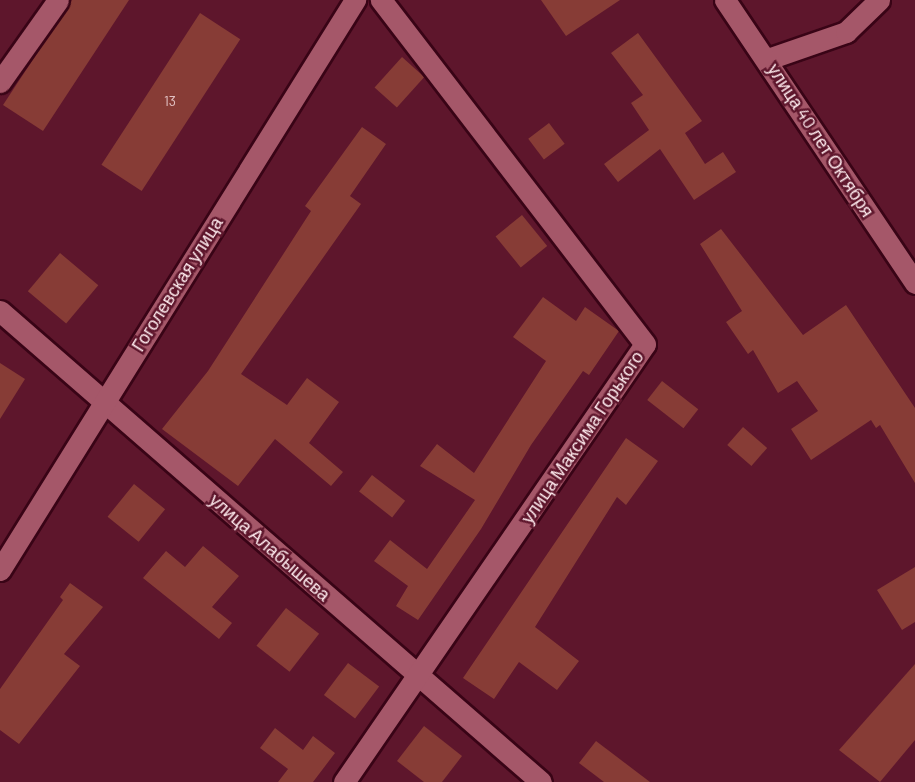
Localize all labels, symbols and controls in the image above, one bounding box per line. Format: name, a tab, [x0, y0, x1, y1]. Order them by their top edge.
street label: улица 40 лет Октября	[763, 59, 879, 221]
house number: 13	[164, 93, 176, 109]
street label: Гоголевская улица	[127, 213, 227, 355]
street label: улица Максима Горького	[516, 347, 648, 527]
street label: улица Алабышева	[205, 489, 335, 605]

